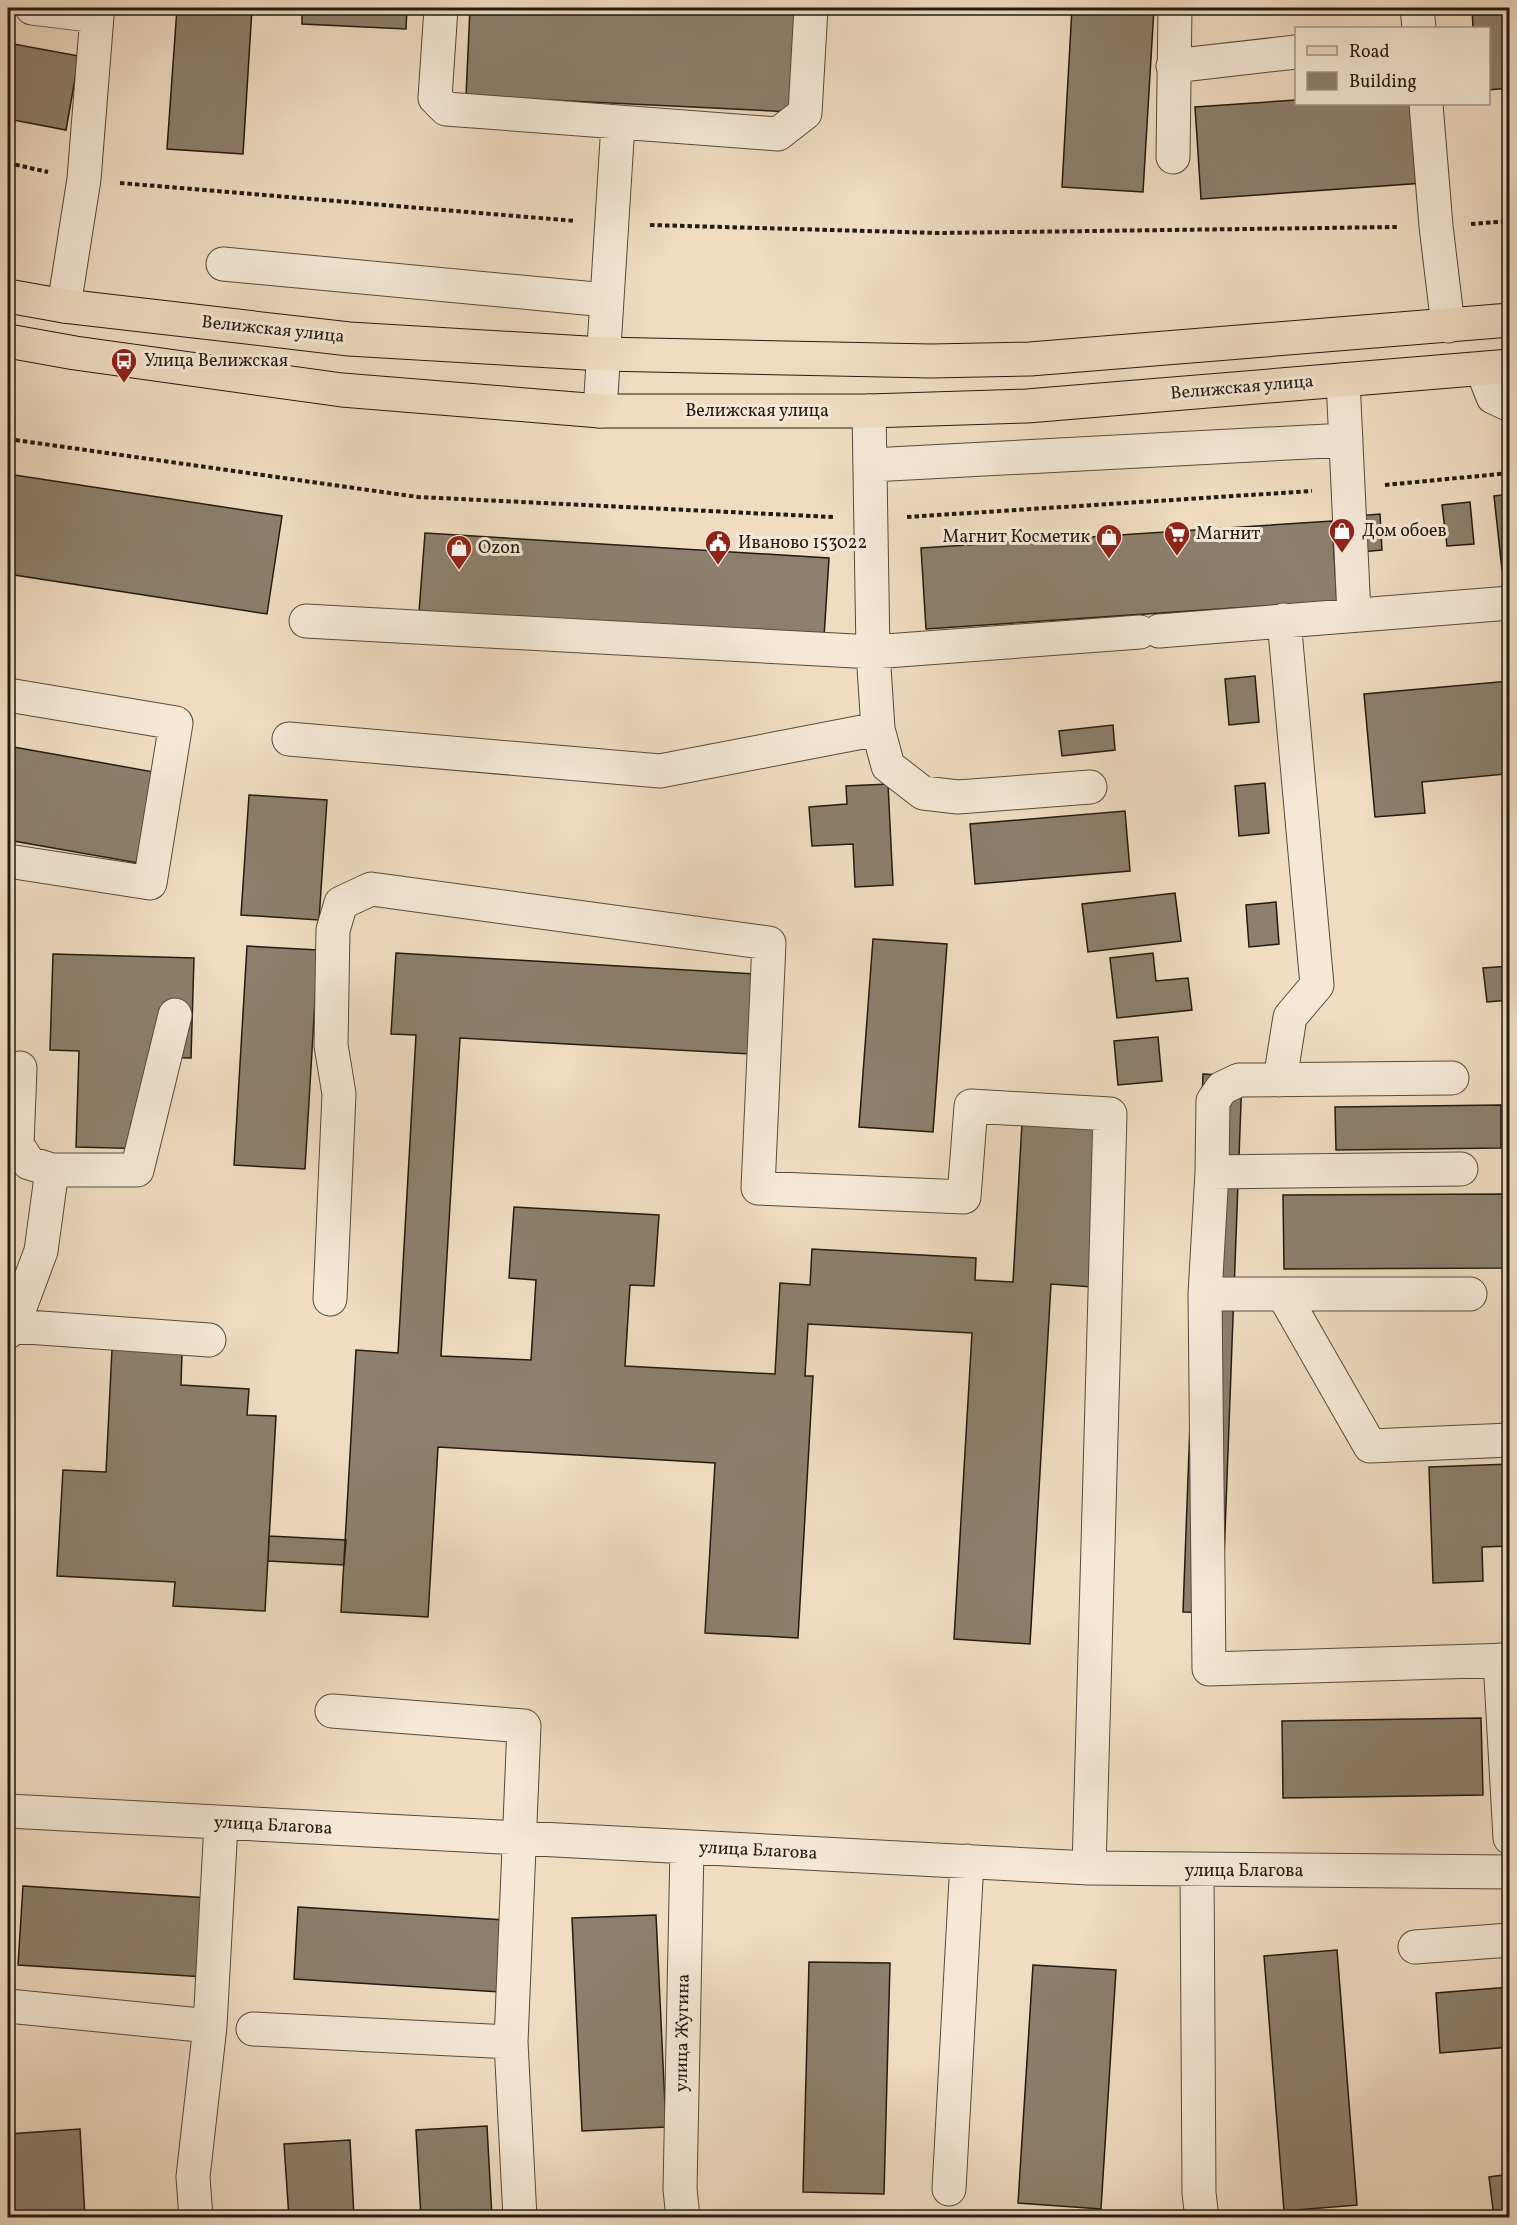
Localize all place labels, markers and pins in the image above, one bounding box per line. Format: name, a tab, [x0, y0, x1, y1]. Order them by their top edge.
bus stop icon: Улица Велижская	[109, 346, 139, 384]
place label: Улица Велижская	[144, 349, 288, 374]
shop icon: Дом обоев	[1327, 516, 1357, 554]
supermarket icon: Магнит	[1162, 519, 1192, 557]
place label: Дом обоев	[1362, 519, 1447, 544]
shop icon: Магнит Косметик	[1094, 522, 1124, 560]
place label: Магнит	[1196, 522, 1260, 547]
place label: Магнит Косметик	[943, 525, 1090, 550]
public building icon: Иваново 153022	[703, 528, 733, 566]
place label: Иваново 153022	[738, 531, 867, 556]
shop icon: Ozon	[444, 533, 474, 571]
place label: Ozon	[478, 536, 521, 561]

